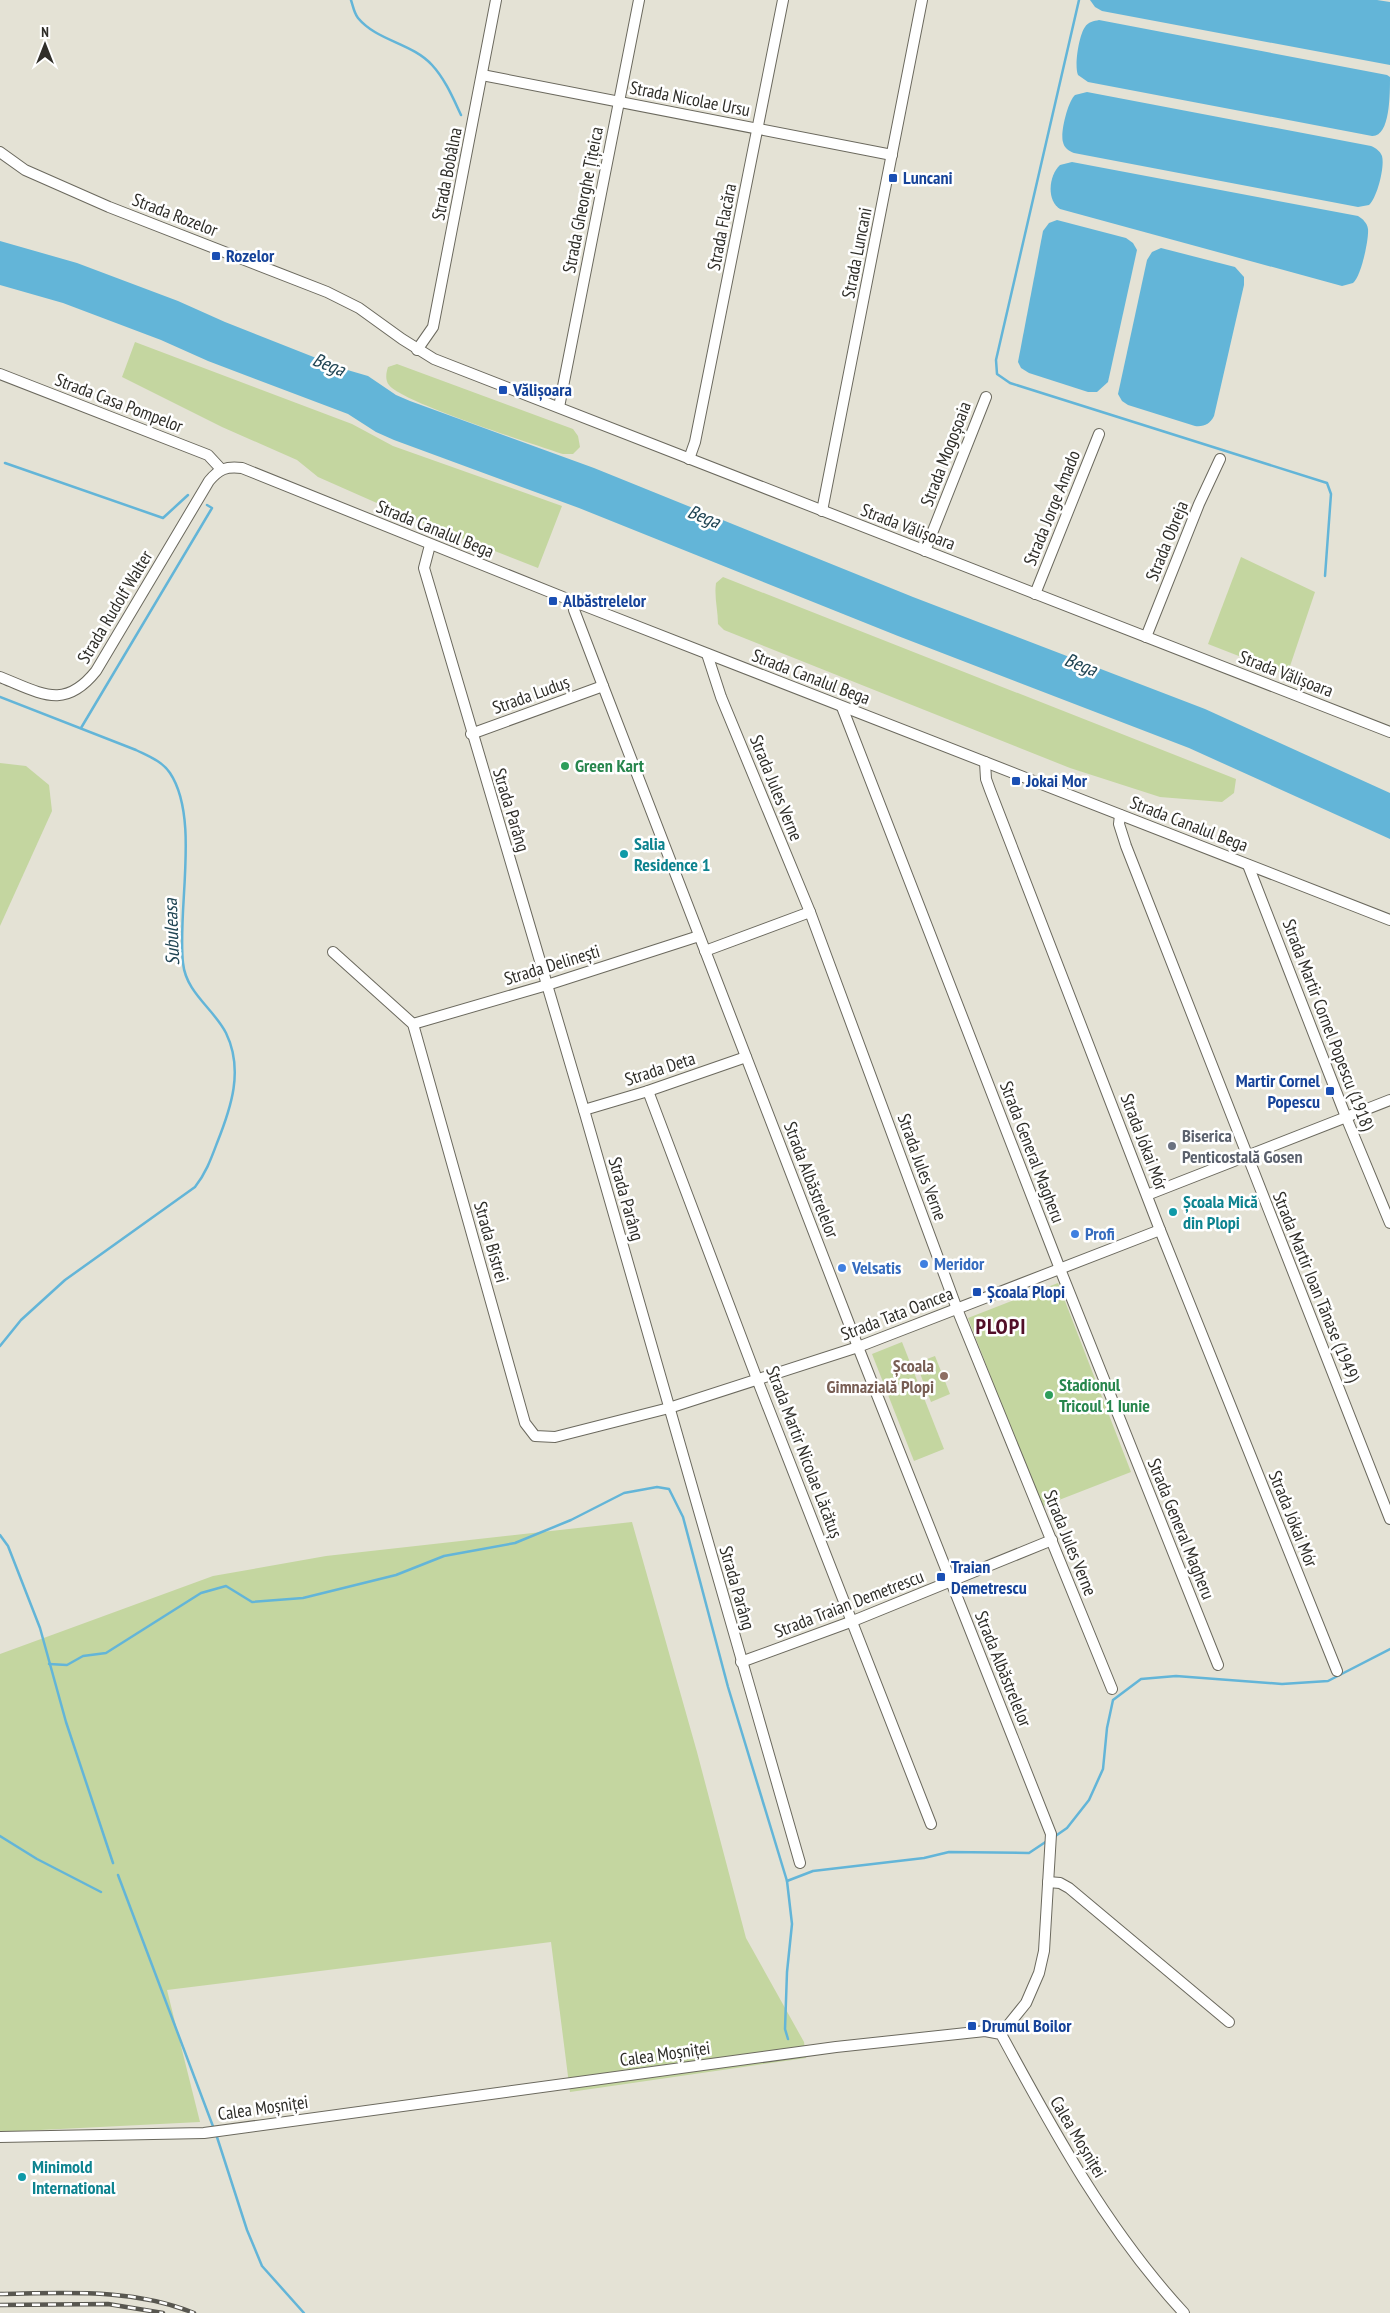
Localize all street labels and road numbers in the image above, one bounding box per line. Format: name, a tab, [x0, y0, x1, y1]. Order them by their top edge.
street label: Strada Nicolae Ursu	[628, 76, 752, 121]
street label: Strada Bobâlna	[426, 125, 467, 222]
street label: Strada Gheorghe Țițeica	[557, 125, 608, 275]
street label: Strada Flacăra	[702, 181, 741, 272]
street label: Strada Rozelor	[129, 188, 221, 241]
street label: Strada Luncani	[836, 206, 877, 300]
street label: Strada Casa Pompelor	[52, 368, 186, 438]
street label: Strada Mogoșoaia	[915, 398, 976, 510]
street label: Strada Jorge Amado	[1018, 447, 1085, 569]
street label: Strada Canalul Bega	[373, 495, 497, 563]
street label: Strada Obreja	[1140, 497, 1193, 584]
street label: Strada Vălișoara	[858, 498, 959, 555]
street label: Strada Rudolf Walter	[72, 546, 157, 668]
street label: Strada Canalul Bega	[749, 643, 873, 710]
street label: Strada Vălișoara	[1236, 645, 1337, 702]
street label: Strada Luduș	[489, 670, 573, 719]
street label: Strada Jules Verne	[745, 732, 808, 844]
street label: Strada Parâng	[488, 765, 535, 854]
street label: Strada Canalul Bega	[1127, 790, 1251, 857]
street label: Strada Martir Cornel Popescu (1918)	[1278, 916, 1378, 1134]
street label: Strada Delinești	[501, 939, 602, 990]
street label: Strada Deta	[622, 1046, 698, 1091]
street label: Strada General Magheru	[995, 1078, 1070, 1226]
street label: Strada Jókai Mór	[1115, 1090, 1173, 1194]
street label: Strada Jules Verne	[893, 1110, 952, 1223]
street label: Strada Albăstrelelor	[779, 1118, 844, 1241]
street label: Strada Parâng	[604, 1154, 649, 1243]
street label: Strada Martir Ioan Tănase (1949)	[1268, 1188, 1365, 1386]
street label: Strada Bistrei	[469, 1199, 514, 1285]
street label: Strada Tata Oancea	[837, 1282, 956, 1346]
street label: Strada Martir Nicolae Lăcătuș	[761, 1363, 848, 1541]
street label: Strada General Magheru	[1143, 1455, 1220, 1603]
street label: Strada Jókai Mór	[1264, 1467, 1323, 1570]
street label: Strada Jules Verne	[1039, 1487, 1102, 1599]
street label: Strada Parâng	[715, 1543, 760, 1632]
street label: Strada Traian Demetrescu	[771, 1564, 927, 1643]
street label: Strada Albăstrelelor	[970, 1608, 1037, 1730]
street label: Calea Moșniței	[618, 2036, 712, 2071]
street label: Calea Moșniței	[216, 2090, 310, 2125]
street label: Calea Moșniței	[1045, 2092, 1112, 2182]

